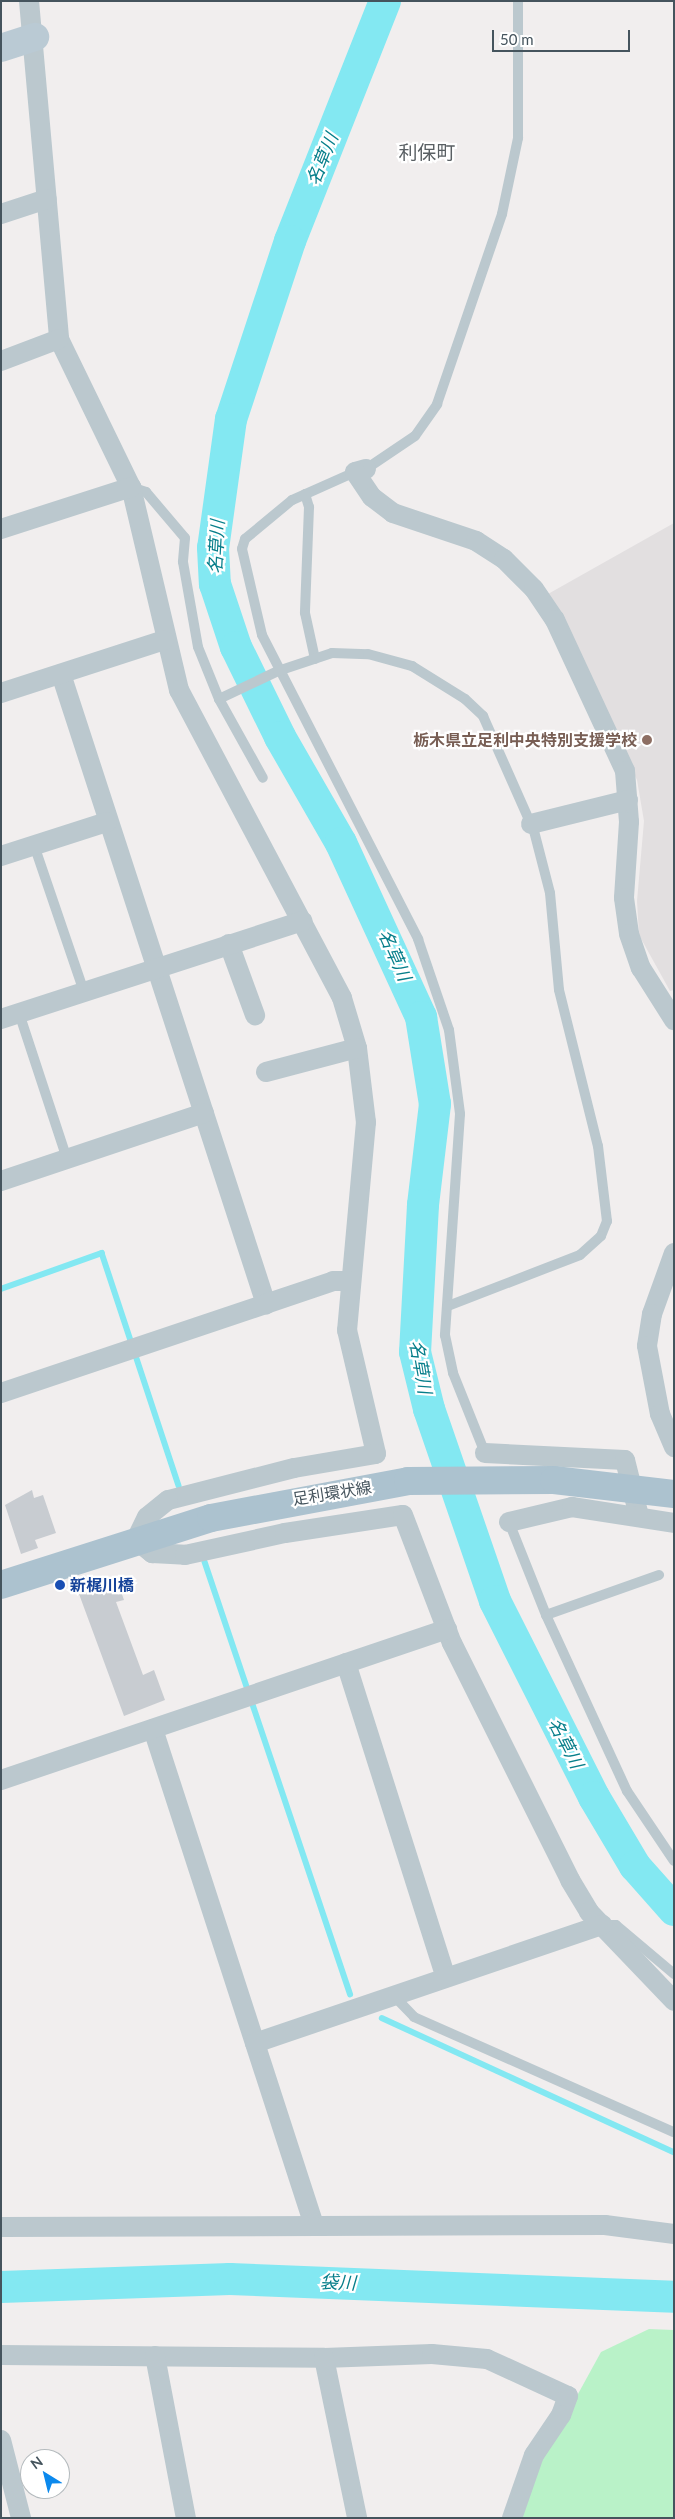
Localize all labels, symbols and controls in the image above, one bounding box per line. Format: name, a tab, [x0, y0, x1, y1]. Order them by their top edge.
scale bar	[495, 20, 632, 52]
text: 50 m	[500, 30, 534, 48]
water label: 名草川	[302, 130, 342, 188]
district label: 利保町	[399, 141, 455, 163]
water label: 名草川	[204, 519, 228, 575]
place label: 栃木県立足利中央特別支援学校	[413, 730, 637, 750]
marker: 栃木県立足利中央特別支援学校	[641, 734, 653, 746]
water label: 名草川	[374, 926, 416, 984]
water label: 名草川	[406, 1339, 436, 1395]
street label: 足利環状線	[291, 1477, 373, 1509]
place label: 新梶川橋	[70, 1575, 134, 1595]
marker: 新梶川橋	[54, 1579, 66, 1591]
water label: 名草川	[544, 1714, 588, 1772]
water label: 袋川	[320, 2271, 356, 2293]
north arrow	[20, 2449, 70, 2499]
text: N	[27, 2452, 46, 2472]

